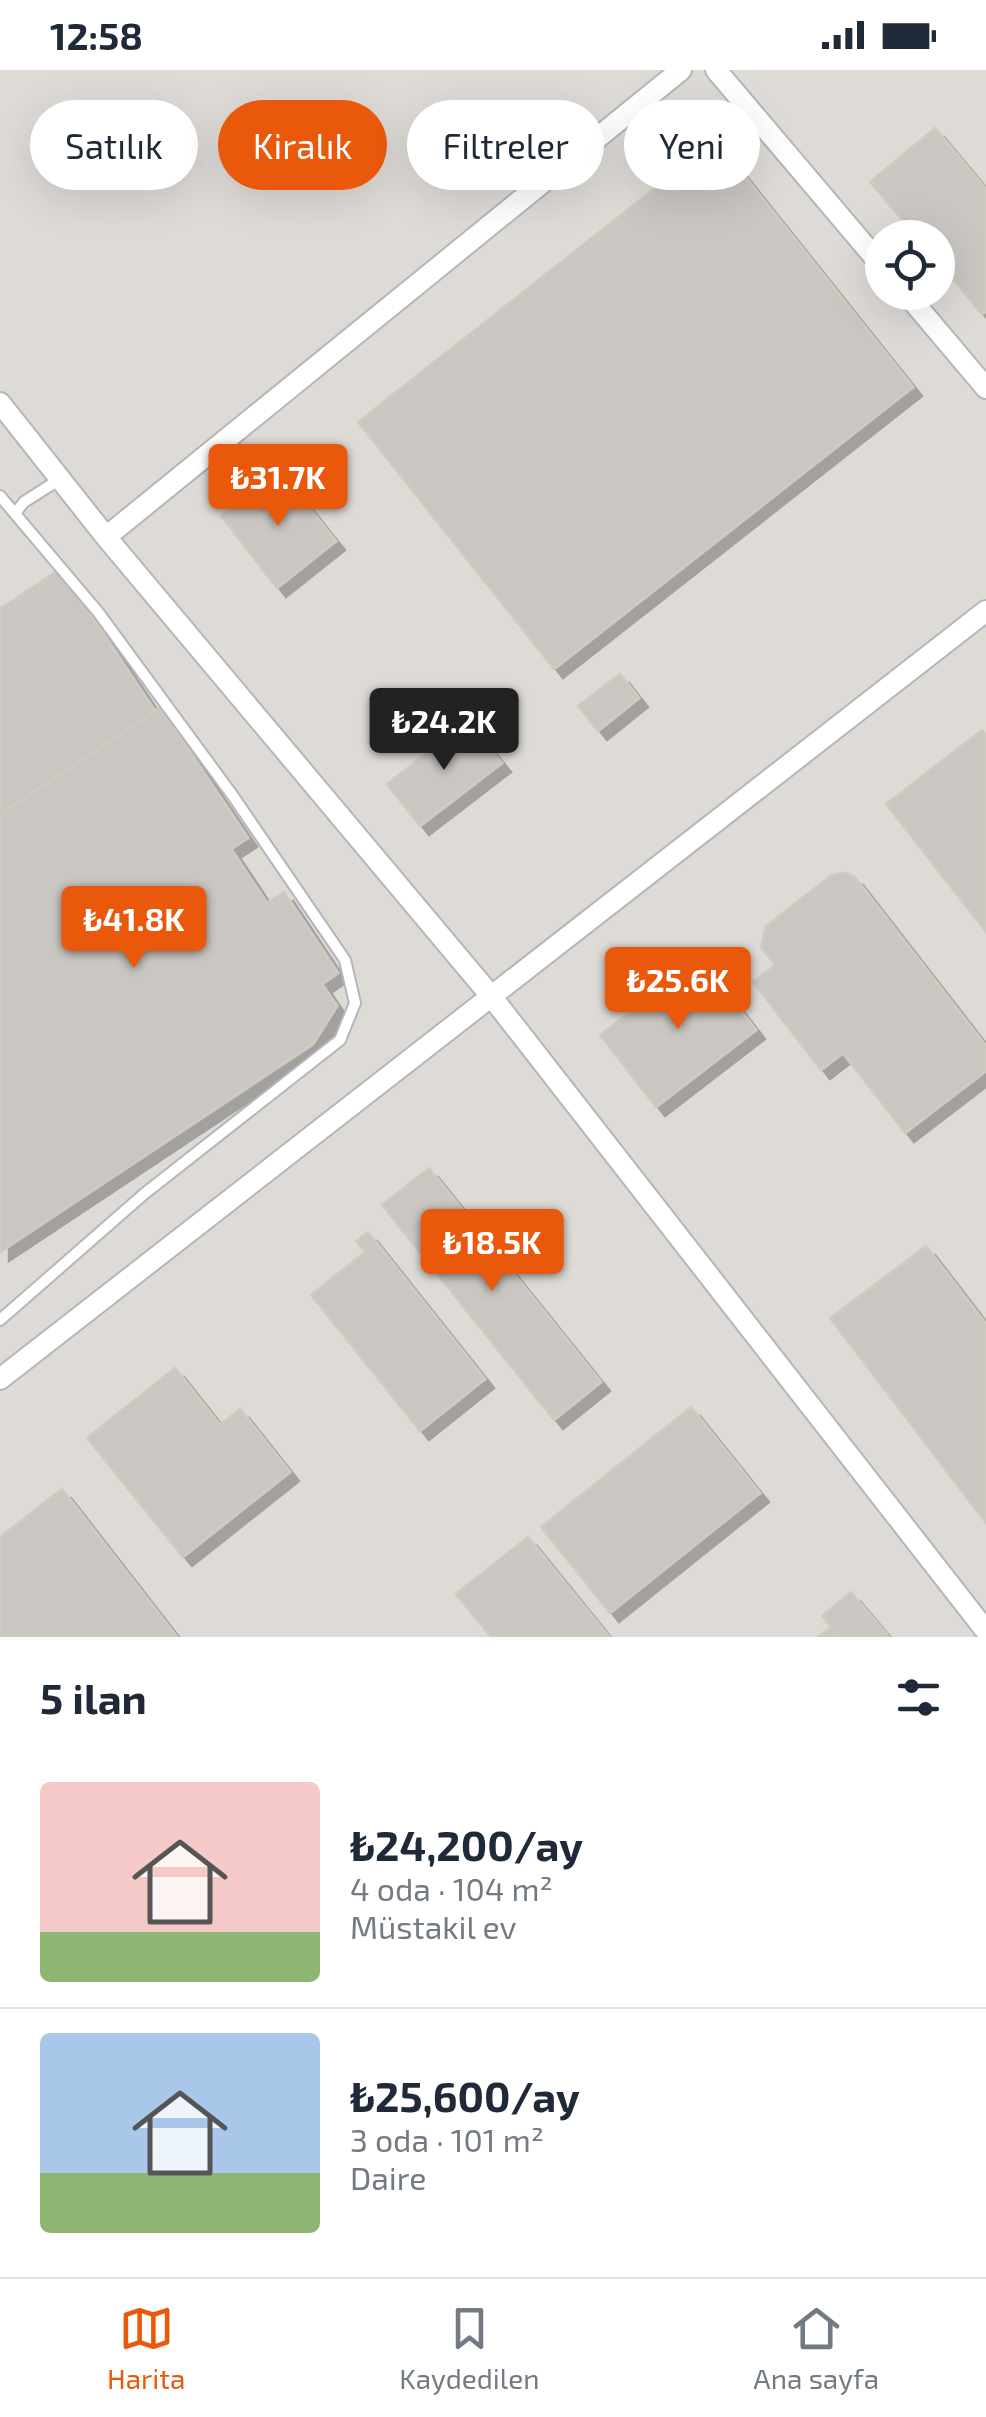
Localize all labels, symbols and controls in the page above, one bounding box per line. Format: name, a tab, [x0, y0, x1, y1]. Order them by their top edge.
text: 12:58	[50, 12, 143, 58]
chip: Satılık	[30, 100, 198, 190]
chip: Kiralık	[218, 100, 387, 190]
chip: Filtreler	[407, 100, 604, 190]
chip: Yeni	[624, 100, 760, 190]
map controls	[865, 220, 955, 310]
button: locate	[865, 220, 955, 310]
pin: ₺31.7K	[197, 444, 359, 529]
text: ₺31.7K	[231, 457, 326, 495]
pin: ₺24.2K	[363, 688, 525, 773]
text: ₺24.2K	[392, 701, 496, 739]
pin: ₺41.8K	[53, 886, 215, 971]
text: ₺41.8K	[83, 899, 185, 937]
pin: ₺25.6K	[597, 947, 759, 1032]
text: ₺25.6K	[627, 960, 729, 998]
pin: ₺18.5K	[411, 1209, 573, 1294]
text: ₺18.5K	[443, 1222, 541, 1260]
icon: filters	[891, 1670, 946, 1725]
text: 5 ilan	[40, 1672, 147, 1722]
text: ₺24,200/ay	[350, 1819, 583, 1869]
icon: home	[120, 1822, 240, 1942]
text: 4 oda · 104 m²	[350, 1869, 553, 1907]
text: Müstakil ev	[350, 1907, 516, 1945]
text: ₺25,600/ay	[350, 2070, 580, 2120]
icon: home	[120, 2073, 240, 2193]
text: 3 oda · 101 m²	[350, 2120, 544, 2158]
text: Daire	[350, 2158, 426, 2196]
tab: Harita	[107, 2301, 185, 2395]
tab: Kaydedilen	[399, 2301, 539, 2395]
tab: Ana sayfa	[753, 2301, 879, 2395]

